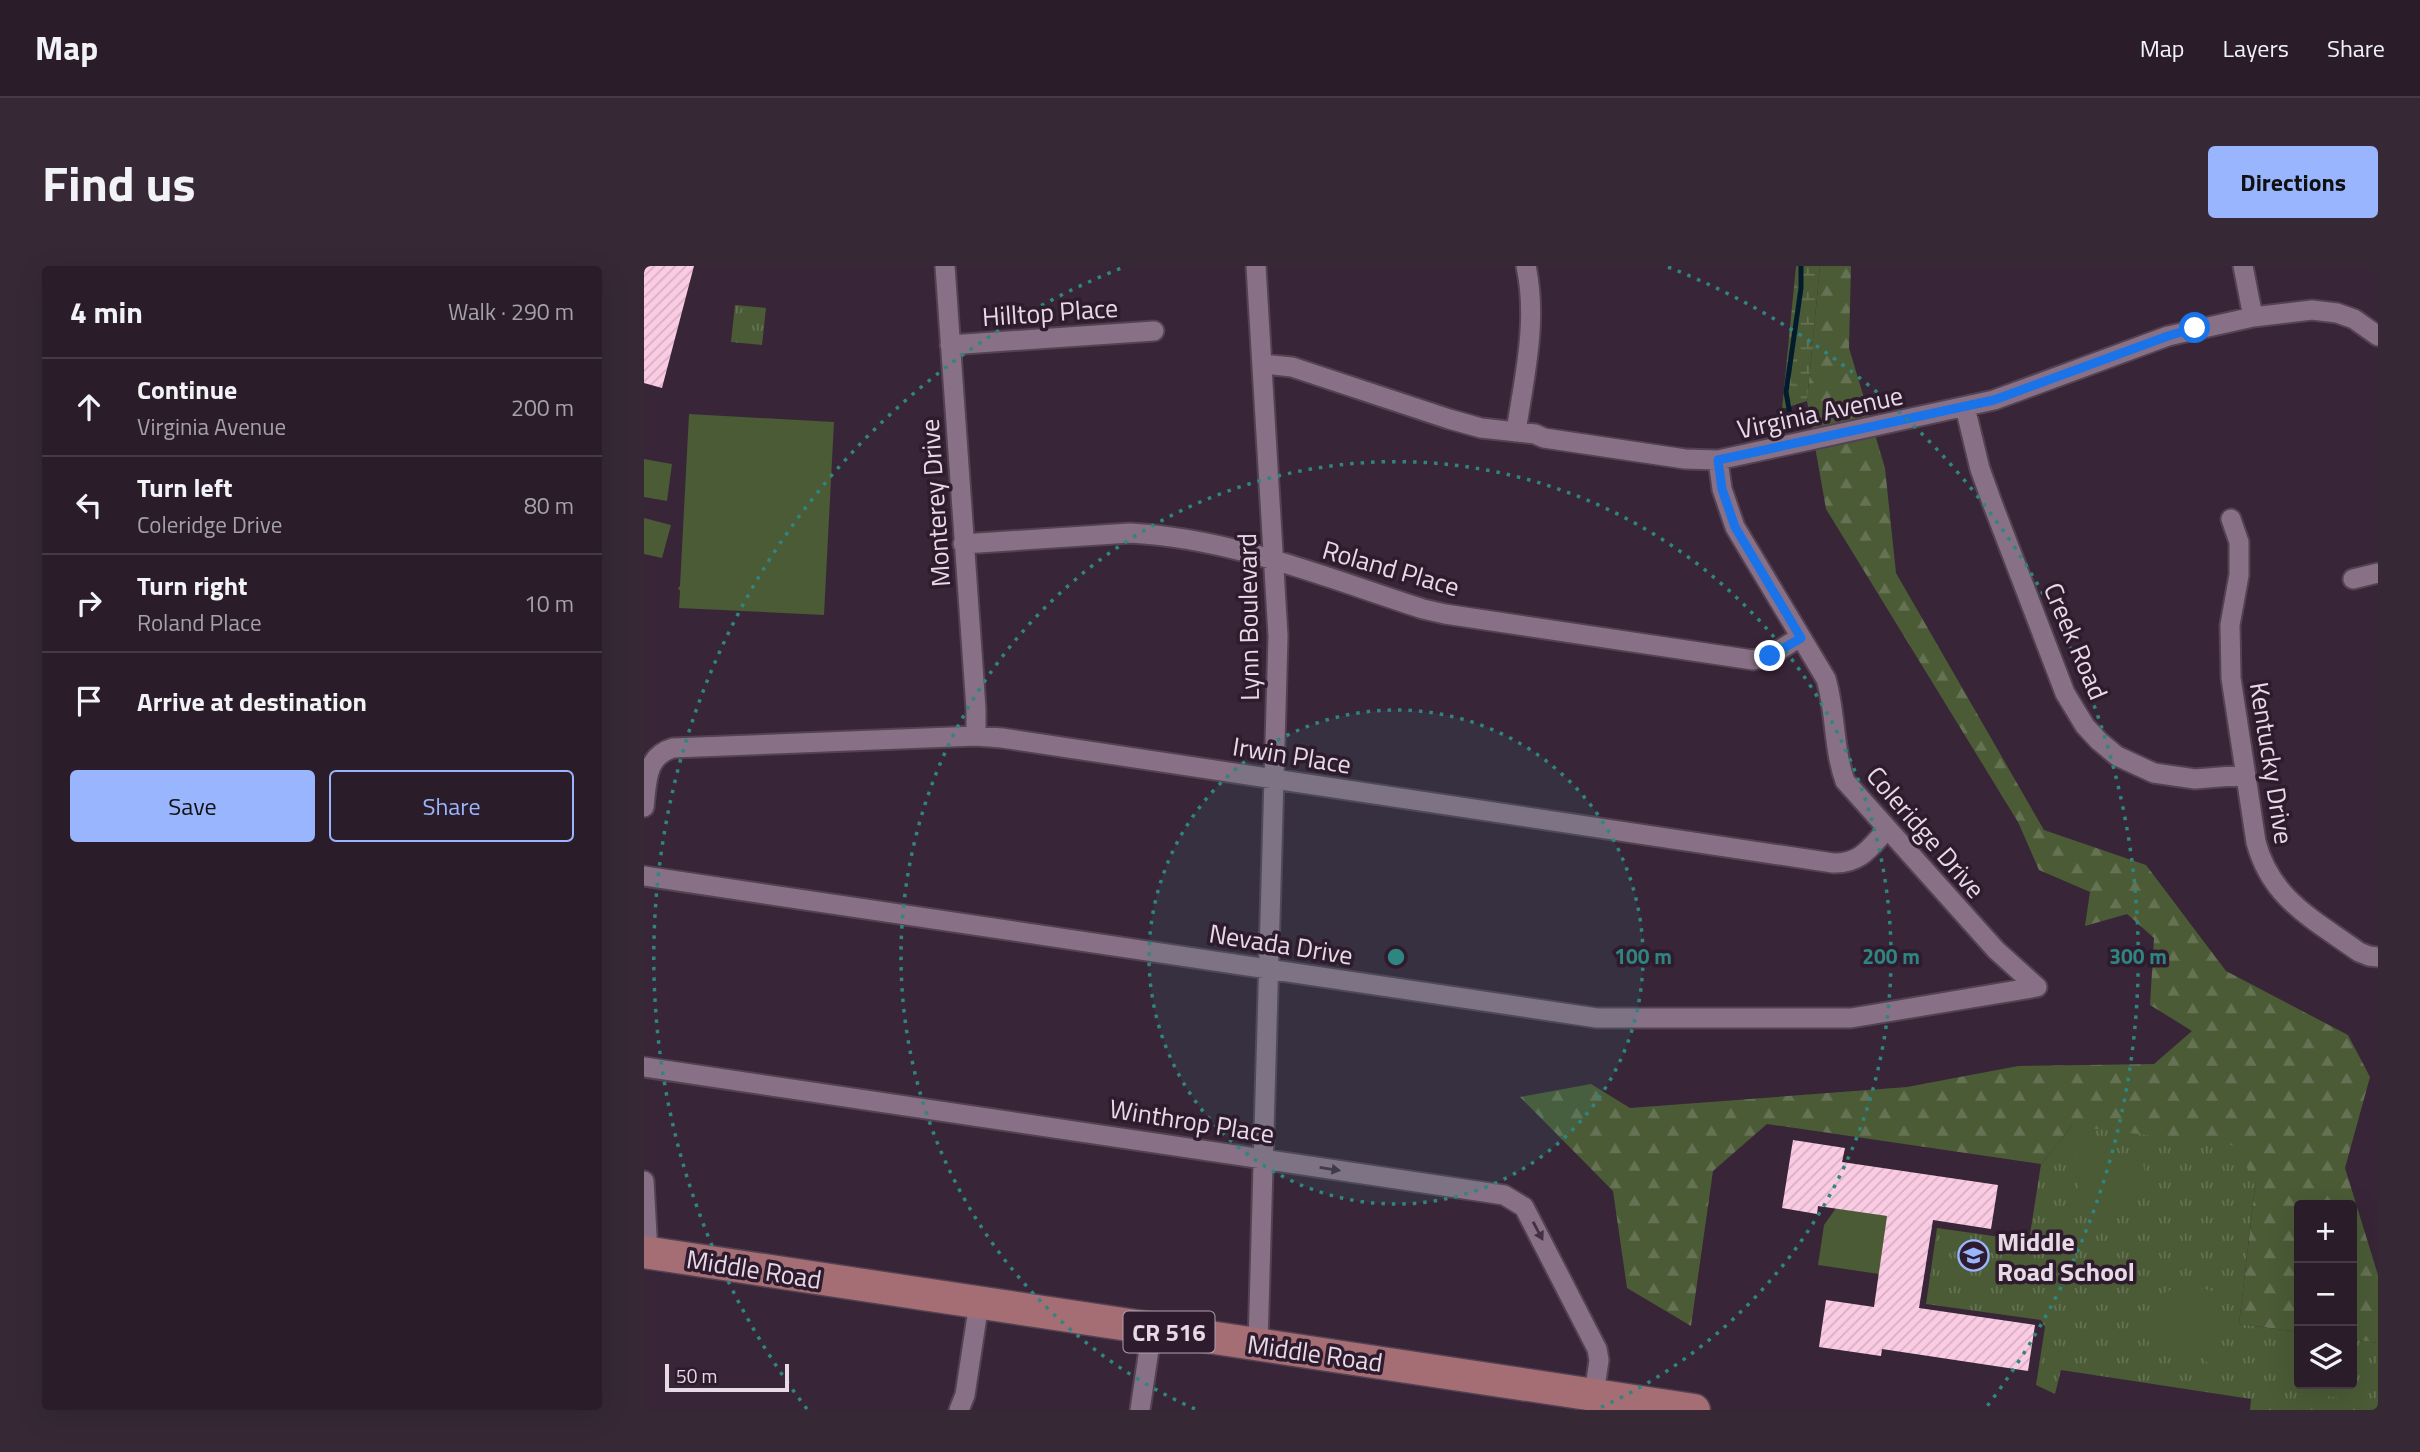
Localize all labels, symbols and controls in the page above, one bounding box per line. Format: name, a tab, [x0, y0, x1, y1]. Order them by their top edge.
text: Map	[35, 23, 98, 73]
text: Map	[2140, 30, 2185, 66]
text: Layers	[2223, 30, 2289, 66]
text: Share	[2327, 30, 2385, 66]
text: Find us	[42, 145, 196, 220]
button: Directions	[2208, 146, 2378, 218]
street label: Hilltop Place	[981, 288, 1119, 336]
text: 4 min	[70, 289, 143, 335]
text: Walk · 290 m	[448, 294, 574, 329]
route start	[2179, 312, 2210, 343]
text: Continue	[137, 370, 237, 409]
street label: Virginia Avenue	[1734, 375, 1906, 449]
icon: ahead	[70, 388, 108, 426]
text: 200 m	[511, 390, 574, 425]
text: Virginia Avenue	[137, 409, 286, 444]
street label: Monterey Drive	[910, 418, 960, 588]
text: Turn left	[137, 468, 232, 507]
icon: left	[70, 486, 108, 524]
text: 80 m	[524, 488, 574, 523]
text: Coleridge Drive	[137, 507, 282, 542]
street label: Roland Place	[1318, 530, 1464, 606]
street label: Lynn Boulevard	[1227, 533, 1269, 701]
text: Turn right	[137, 566, 248, 605]
street label: Creek Road	[2034, 577, 2118, 705]
icon: right	[70, 584, 108, 622]
text: 10 m	[524, 586, 574, 621]
text: Roland Place	[137, 605, 262, 640]
route end	[1754, 640, 1785, 671]
street label: Kentucky Drive	[2240, 679, 2304, 847]
icon: arrive	[70, 682, 108, 720]
text: Arrive at destination	[137, 682, 367, 721]
street label: Irwin Place	[1230, 726, 1354, 784]
street label: Coleridge Drive	[1857, 757, 1995, 907]
button: Save	[70, 770, 315, 842]
button: Share	[329, 770, 574, 842]
street label: Nevada Drive	[1206, 913, 1356, 975]
text: 100 m	[1614, 940, 1672, 972]
text: 200 m	[1862, 940, 1920, 972]
text: 300 m	[2109, 940, 2167, 972]
centre of rings	[1384, 945, 1408, 969]
street label: Winthrop Place	[1107, 1089, 1277, 1153]
one-way arrow	[1320, 1163, 1342, 1174]
map controls	[2294, 1200, 2357, 1389]
button: +	[2294, 1200, 2357, 1263]
one-way arrow	[1532, 1222, 1544, 1241]
place label: Middle Road School	[1997, 1222, 2135, 1291]
street label: Middle Road	[684, 1239, 824, 1299]
school or university icon: Middle Road School	[1957, 1239, 1991, 1273]
button: −	[2294, 1263, 2357, 1326]
road number: CR 516	[1124, 1312, 1214, 1352]
street label: Middle Road	[1245, 1324, 1385, 1382]
button: layers	[2294, 1326, 2357, 1389]
scale bar	[665, 1361, 789, 1393]
text: 50 m	[676, 1361, 717, 1390]

